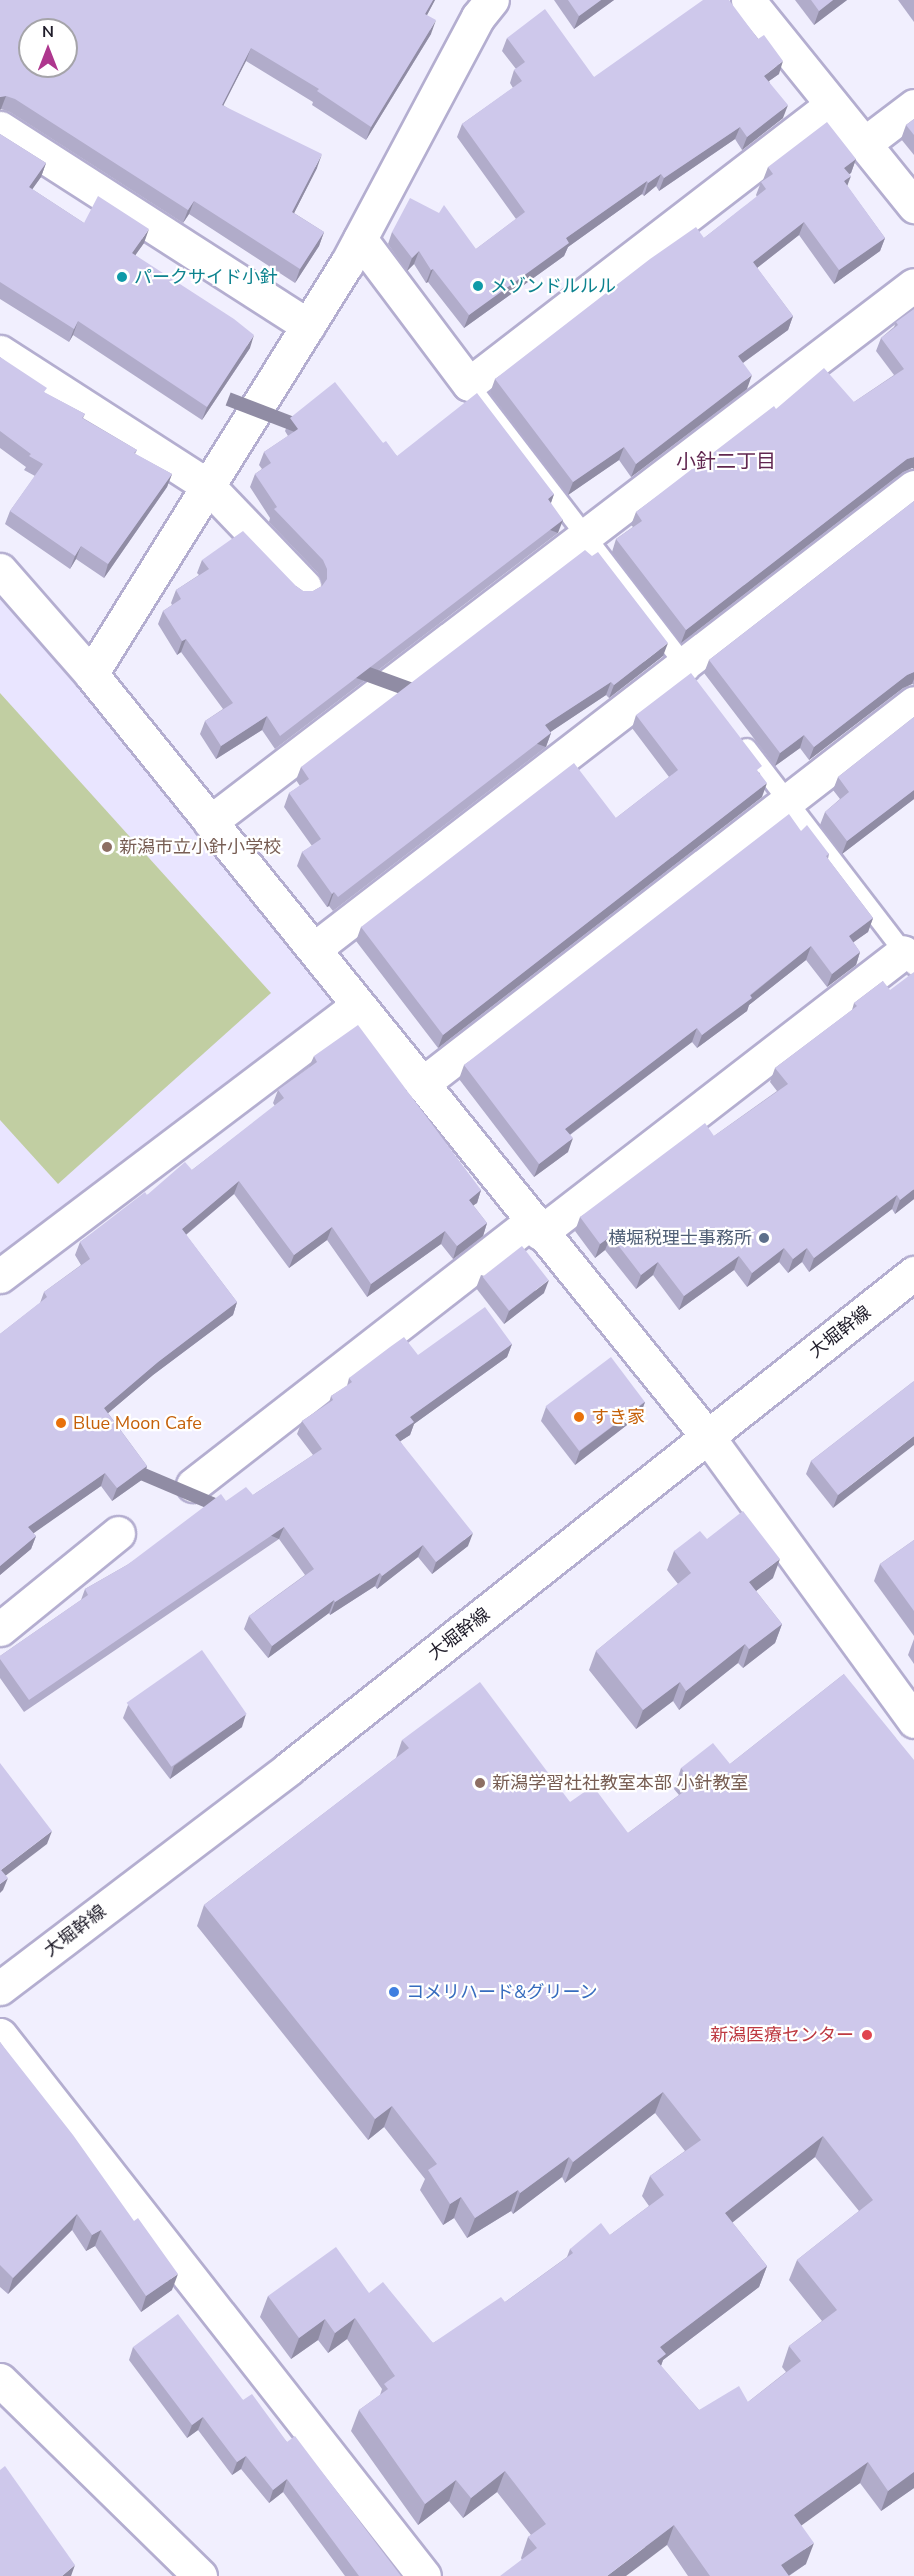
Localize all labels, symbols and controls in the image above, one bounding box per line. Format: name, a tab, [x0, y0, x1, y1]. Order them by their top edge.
north arrow	[18, 18, 78, 78]
text: N	[42, 21, 54, 43]
place label: パークサイド小針	[134, 266, 278, 288]
marker: パークサイド小針	[115, 270, 129, 284]
place label: メゾンドルルル	[490, 275, 616, 297]
marker: メゾンドルルル	[471, 279, 485, 293]
district label: 小針二丁目	[676, 449, 776, 473]
place label: 新潟市立小針小学校	[119, 836, 281, 858]
marker: 新潟市立小針小学校	[100, 840, 114, 854]
place label: 横堀税理士事務所	[608, 1227, 752, 1249]
marker: 横堀税理士事務所	[757, 1231, 771, 1245]
street label: 大堀幹線	[805, 1301, 875, 1363]
place label: すき家	[591, 1406, 645, 1428]
marker: すき家	[572, 1410, 586, 1424]
place label: Blue Moon Cafe	[73, 1412, 202, 1434]
marker: Blue Moon Cafe	[54, 1416, 68, 1430]
street label: 大堀幹線	[424, 1603, 494, 1665]
place label: 新潟学習社社教室本部 小針教室	[492, 1772, 749, 1794]
marker: 新潟学習社社教室本部 小針教室	[473, 1776, 487, 1790]
street label: 大堀幹線	[40, 1901, 110, 1961]
place label: コメリハード&グリーン	[406, 1981, 598, 2003]
marker: コメリハード&グリーン	[387, 1985, 401, 1999]
place label: 新潟医療センター	[710, 2024, 854, 2046]
marker: 新潟医療センター	[858, 2026, 876, 2044]

